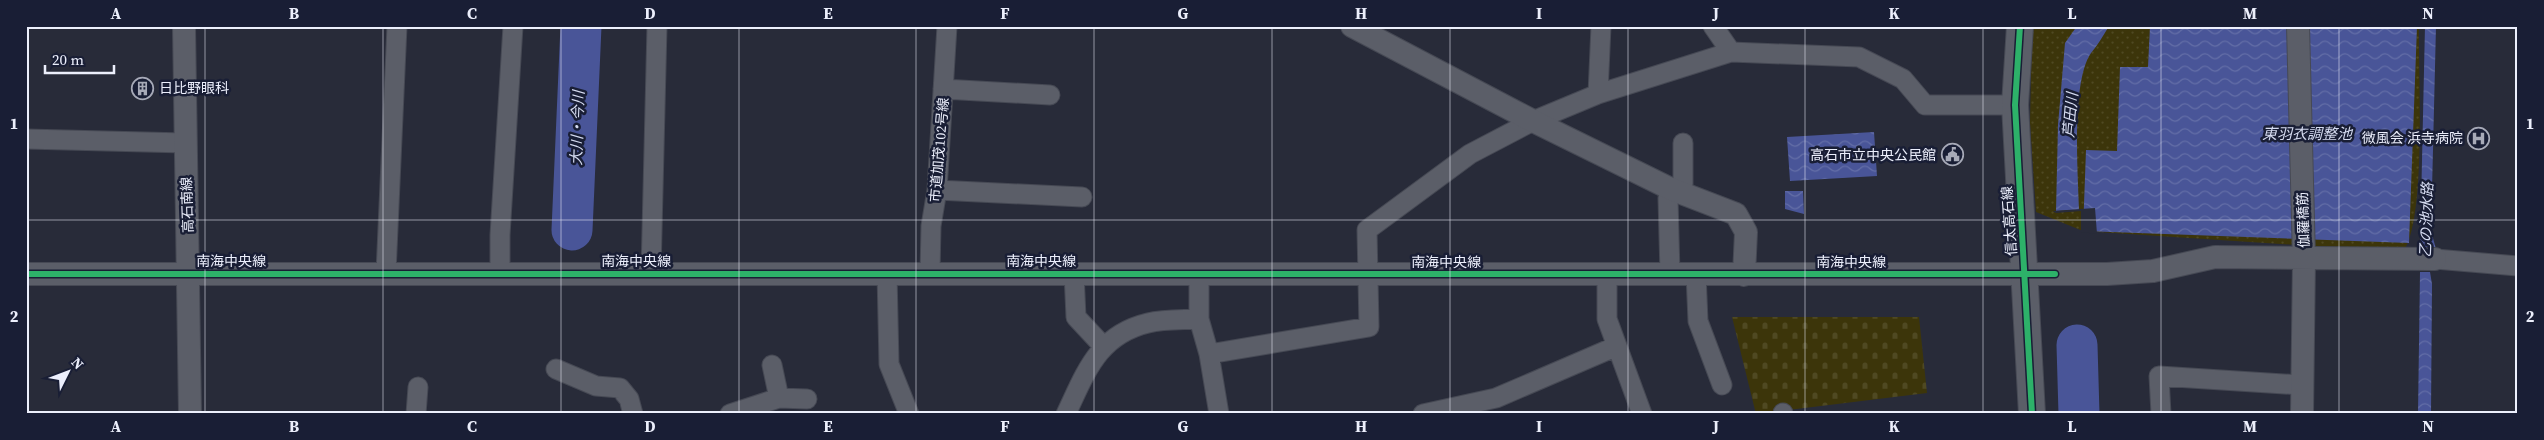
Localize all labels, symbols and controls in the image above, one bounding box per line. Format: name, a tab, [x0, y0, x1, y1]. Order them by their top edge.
text: A	[111, 2, 122, 24]
text: B	[289, 2, 300, 24]
text: C	[467, 2, 477, 24]
text: D	[644, 2, 656, 24]
text: E	[823, 2, 833, 24]
text: F	[1000, 2, 1010, 24]
text: G	[1178, 2, 1189, 24]
text: H	[1355, 2, 1367, 24]
text: I	[1536, 2, 1542, 24]
text: J	[1712, 2, 1719, 24]
text: K	[1888, 2, 1900, 24]
text: L	[2067, 2, 2077, 24]
text: M	[2243, 2, 2257, 24]
text: N	[2422, 2, 2434, 24]
scale bar	[45, 42, 114, 74]
text: 20 m	[52, 49, 84, 70]
building icon: 日比野眼科	[131, 76, 155, 100]
place label: 日比野眼科	[159, 78, 229, 98]
water label: 大川・今川	[565, 88, 589, 166]
water label: 芦田川	[2058, 90, 2083, 138]
street label: 市道加茂102号線	[924, 97, 954, 203]
text: 1	[10, 112, 18, 134]
text: 1	[2526, 112, 2534, 134]
water label: 東羽衣調整池	[2262, 123, 2354, 144]
hospital icon: 微風会 浜寺病院	[2467, 126, 2491, 150]
place label: 微風会 浜寺病院	[2362, 128, 2463, 148]
public building icon: 高石市立中央公民館	[1940, 143, 1964, 167]
place label: 高石市立中央公民館	[1810, 145, 1936, 165]
street label: 高石南線	[176, 177, 198, 233]
water label: 乙の池水路	[2414, 180, 2438, 258]
street label: 信太高石線	[1997, 185, 2021, 257]
street label: 伽羅橋筋	[2292, 192, 2314, 248]
street label: 南海中央線	[196, 251, 266, 271]
street label: 南海中央線	[601, 251, 671, 271]
street label: 南海中央線	[1006, 251, 1076, 271]
street label: 南海中央線	[1411, 252, 1481, 272]
street label: 南海中央線	[1816, 252, 1886, 272]
text: 2	[10, 305, 19, 327]
text: 2	[2526, 305, 2535, 327]
north arrow	[42, 348, 92, 398]
text: N	[67, 353, 89, 374]
text: A	[111, 415, 122, 437]
text: B	[289, 415, 300, 437]
text: C	[467, 415, 477, 437]
text: D	[644, 415, 656, 437]
text: E	[823, 415, 833, 437]
text: F	[1000, 415, 1010, 437]
text: G	[1178, 415, 1189, 437]
text: H	[1355, 415, 1367, 437]
text: I	[1536, 415, 1542, 437]
text: J	[1712, 415, 1719, 437]
text: K	[1888, 415, 1900, 437]
text: L	[2067, 415, 2077, 437]
text: M	[2243, 415, 2257, 437]
text: N	[2422, 415, 2434, 437]

